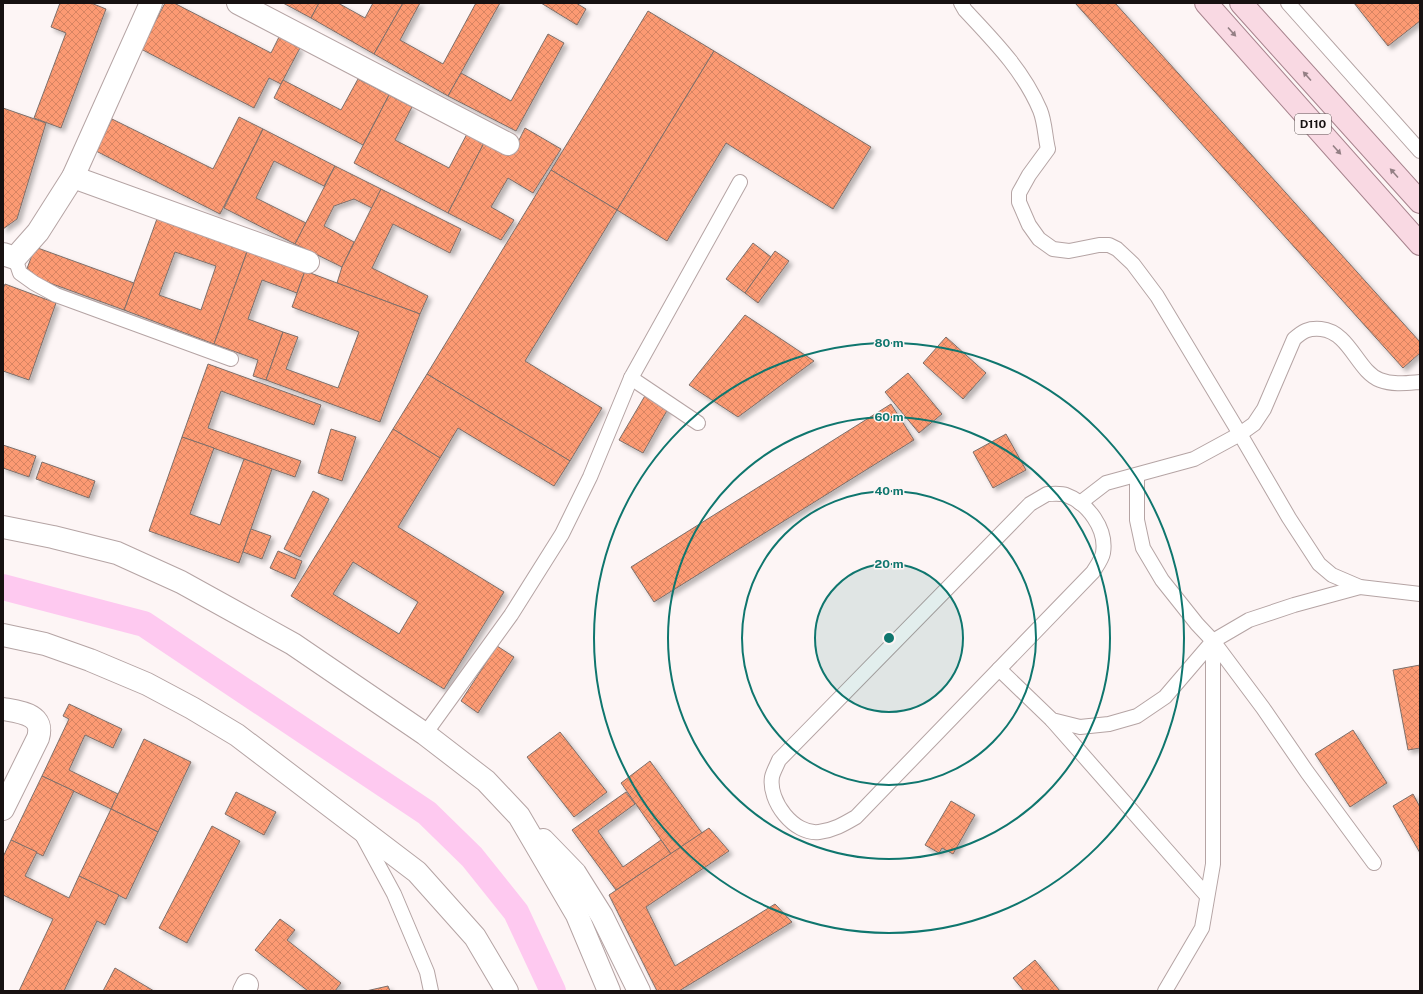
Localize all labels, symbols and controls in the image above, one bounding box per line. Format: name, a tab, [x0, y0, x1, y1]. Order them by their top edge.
one-way arrow	[1228, 27, 1237, 37]
one-way arrow	[1303, 72, 1312, 81]
road number: D110	[1295, 114, 1331, 134]
one-way arrow	[1332, 146, 1341, 155]
one-way arrow	[1389, 168, 1399, 178]
text: 80 m	[874, 336, 904, 350]
text: 60 m	[874, 410, 904, 424]
text: 40 m	[874, 484, 904, 498]
text: 20 m	[875, 557, 904, 571]
centre of rings	[882, 631, 896, 645]

